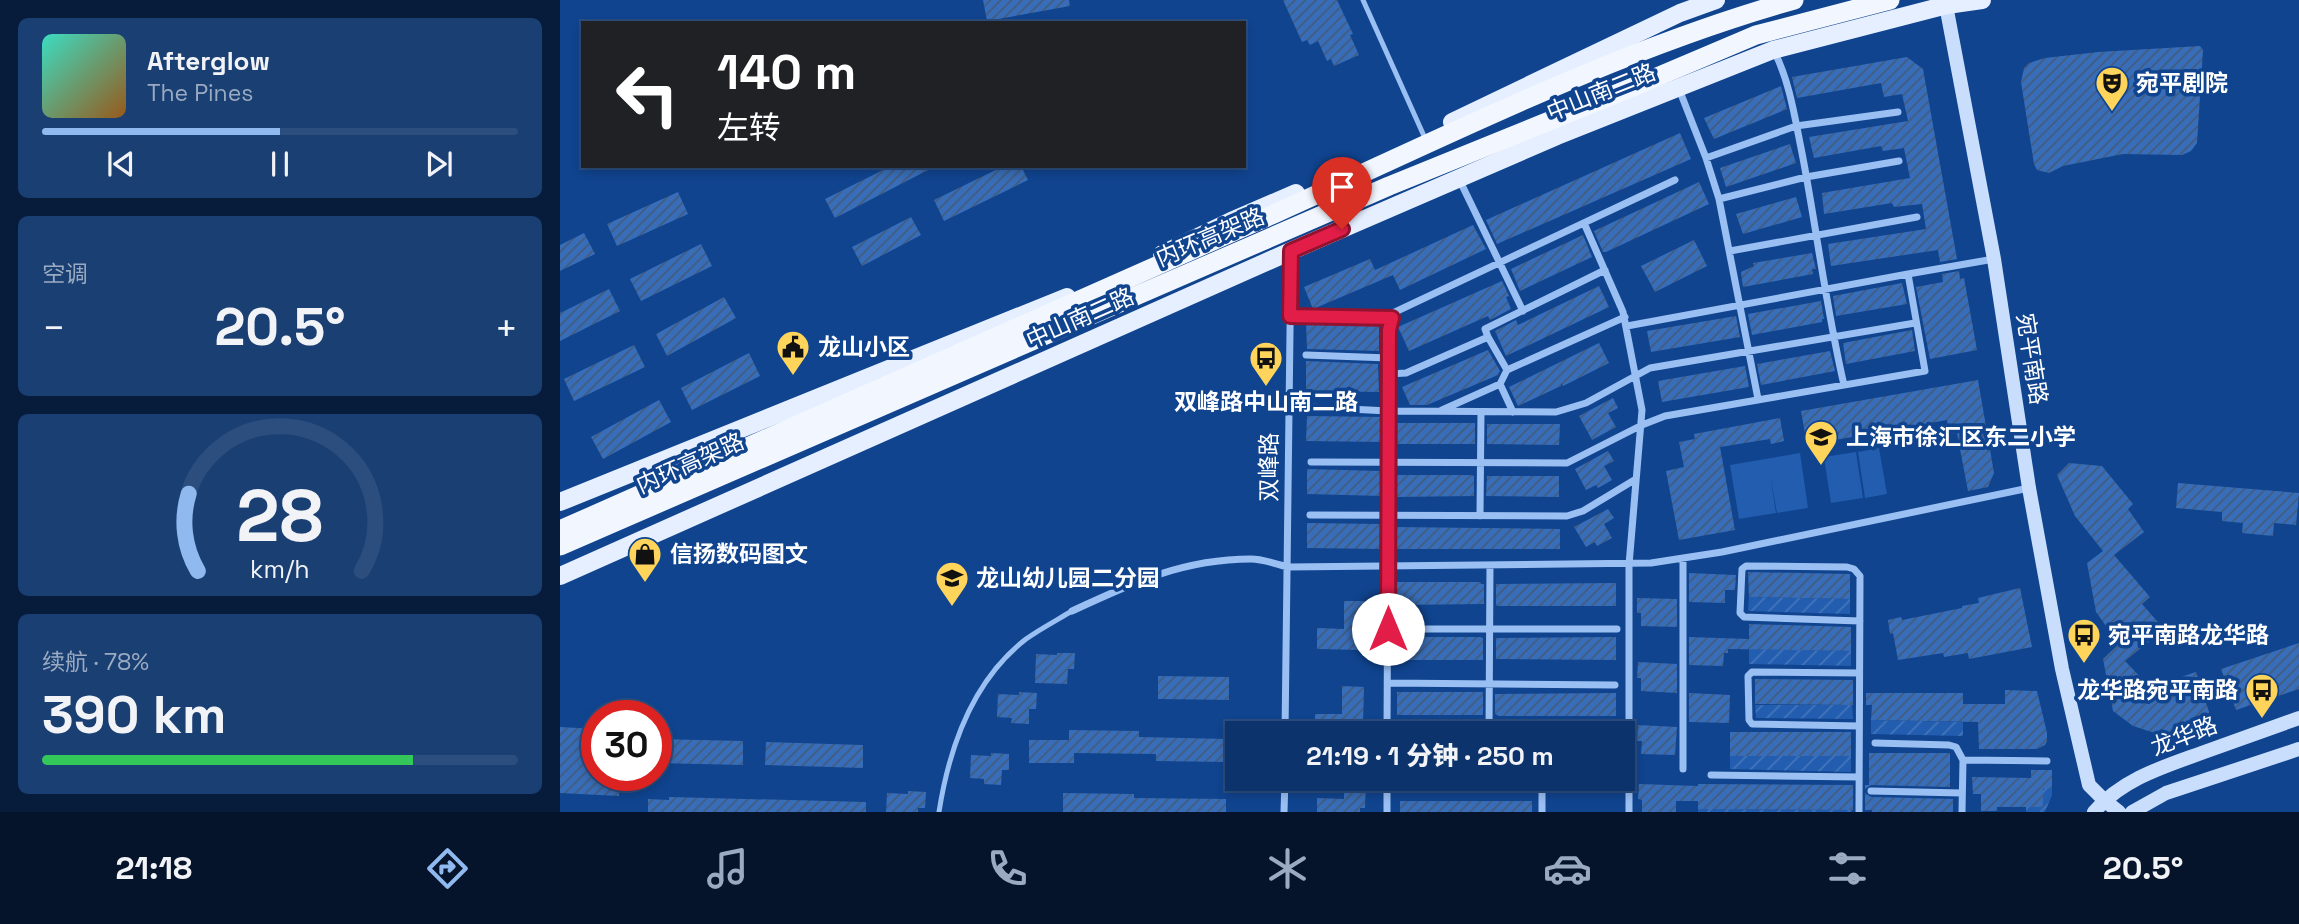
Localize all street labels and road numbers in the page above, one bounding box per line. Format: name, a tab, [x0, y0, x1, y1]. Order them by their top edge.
street label: 中山南二路	[1542, 57, 1660, 127]
street label: 内环高架路	[1151, 201, 1269, 273]
street label: 中山南二路	[1021, 281, 1139, 355]
street label: 宛平南路	[2010, 311, 2054, 407]
street label: 内环高架路	[631, 426, 749, 500]
street label: 双峰路	[1254, 433, 1284, 502]
street label: 龙华路	[2146, 710, 2222, 762]

